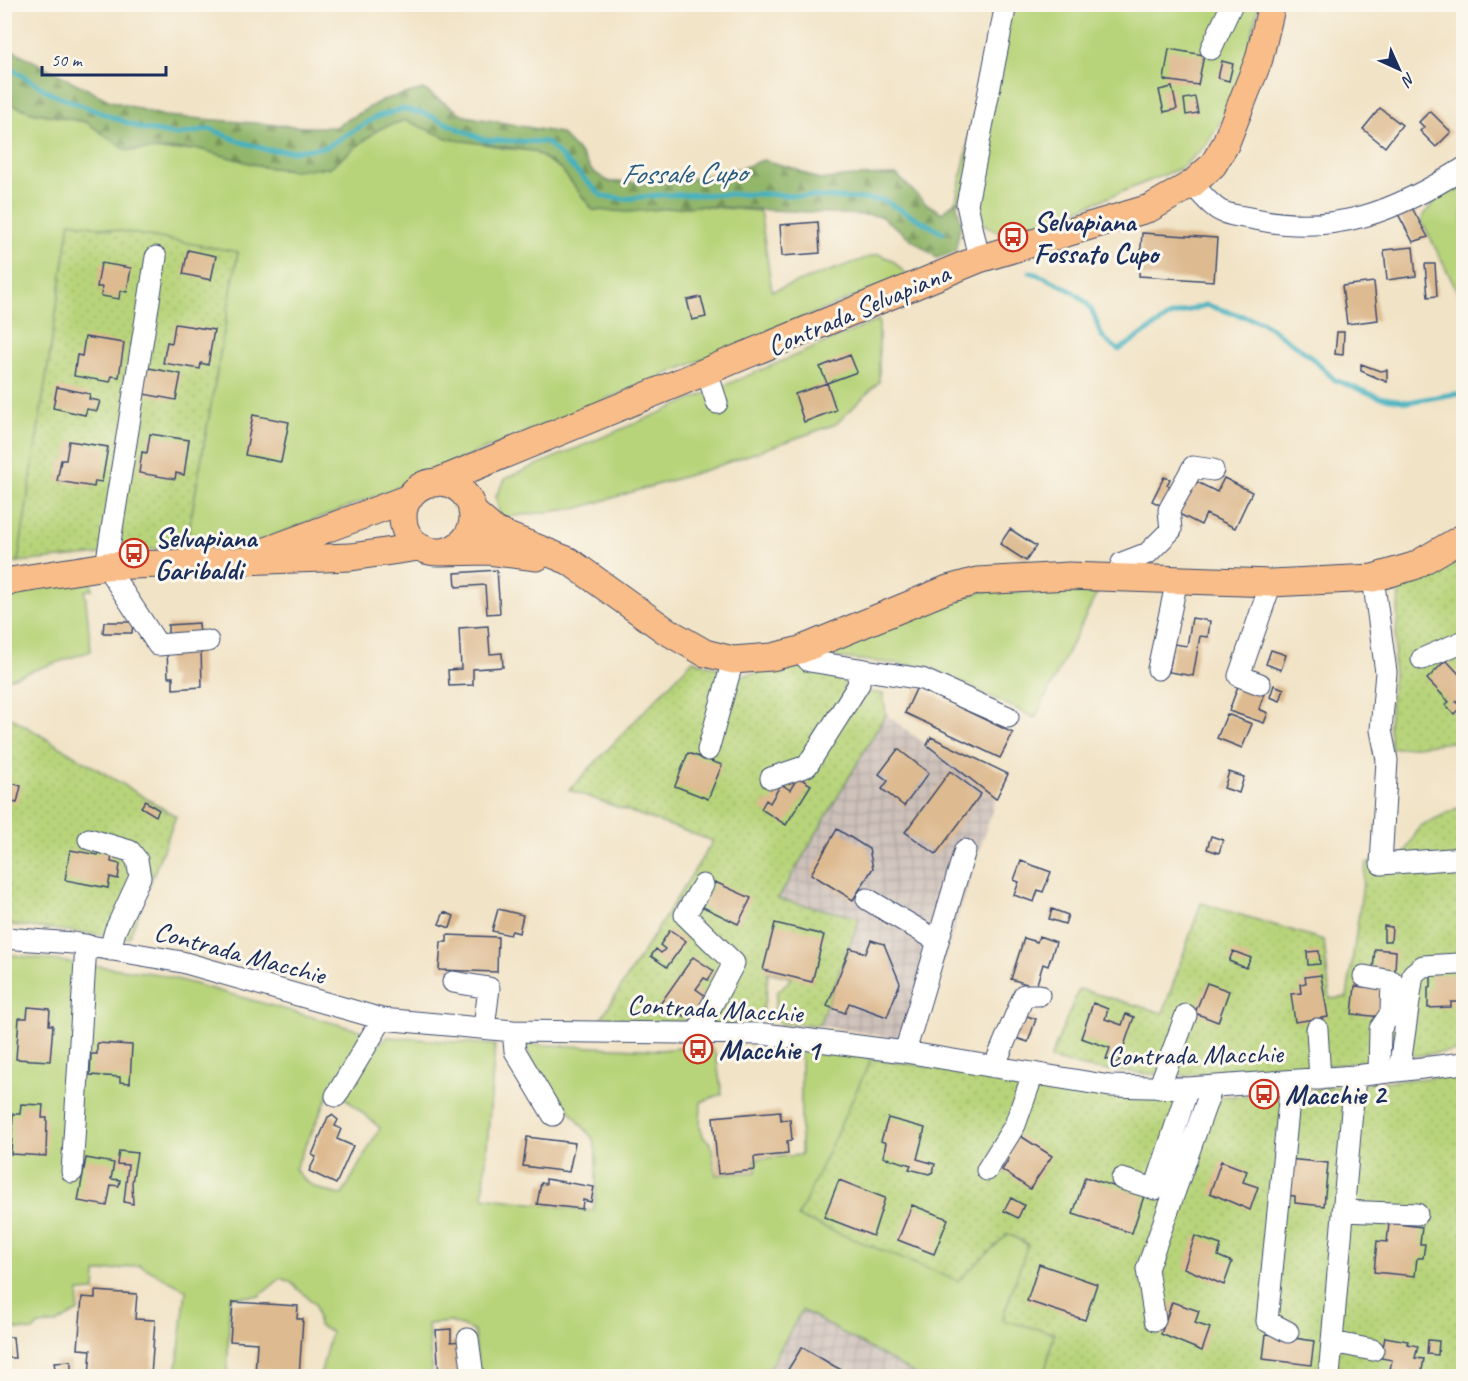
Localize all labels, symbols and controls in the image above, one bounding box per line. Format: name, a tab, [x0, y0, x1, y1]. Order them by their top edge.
scale bar	[42, 39, 166, 77]
north arrow	[1369, 39, 1429, 99]
text: 50 m	[51, 49, 84, 71]
text: N	[1396, 68, 1419, 92]
water label: Fossale Cupo	[620, 153, 751, 193]
place label: Selvapiana Fossato Cupo	[1034, 204, 1161, 271]
bus stop icon: Selvapiana Fossato Cupo	[997, 221, 1029, 253]
street label: Contrada Selvapiana	[762, 255, 956, 364]
place label: Selvapiana Garibaldi	[155, 520, 259, 587]
bus stop icon: Selvapiana Garibaldi	[118, 537, 150, 569]
street label: Contrada Macchie	[151, 913, 331, 993]
street label: Contrada Macchie	[626, 986, 805, 1031]
place label: Macchie 1	[719, 1032, 823, 1067]
bus stop icon: Macchie 1	[682, 1033, 714, 1065]
street label: Contrada Macchie	[1107, 1035, 1285, 1074]
place label: Macchie 2	[1285, 1077, 1388, 1112]
bus stop icon: Macchie 2	[1248, 1078, 1280, 1110]

